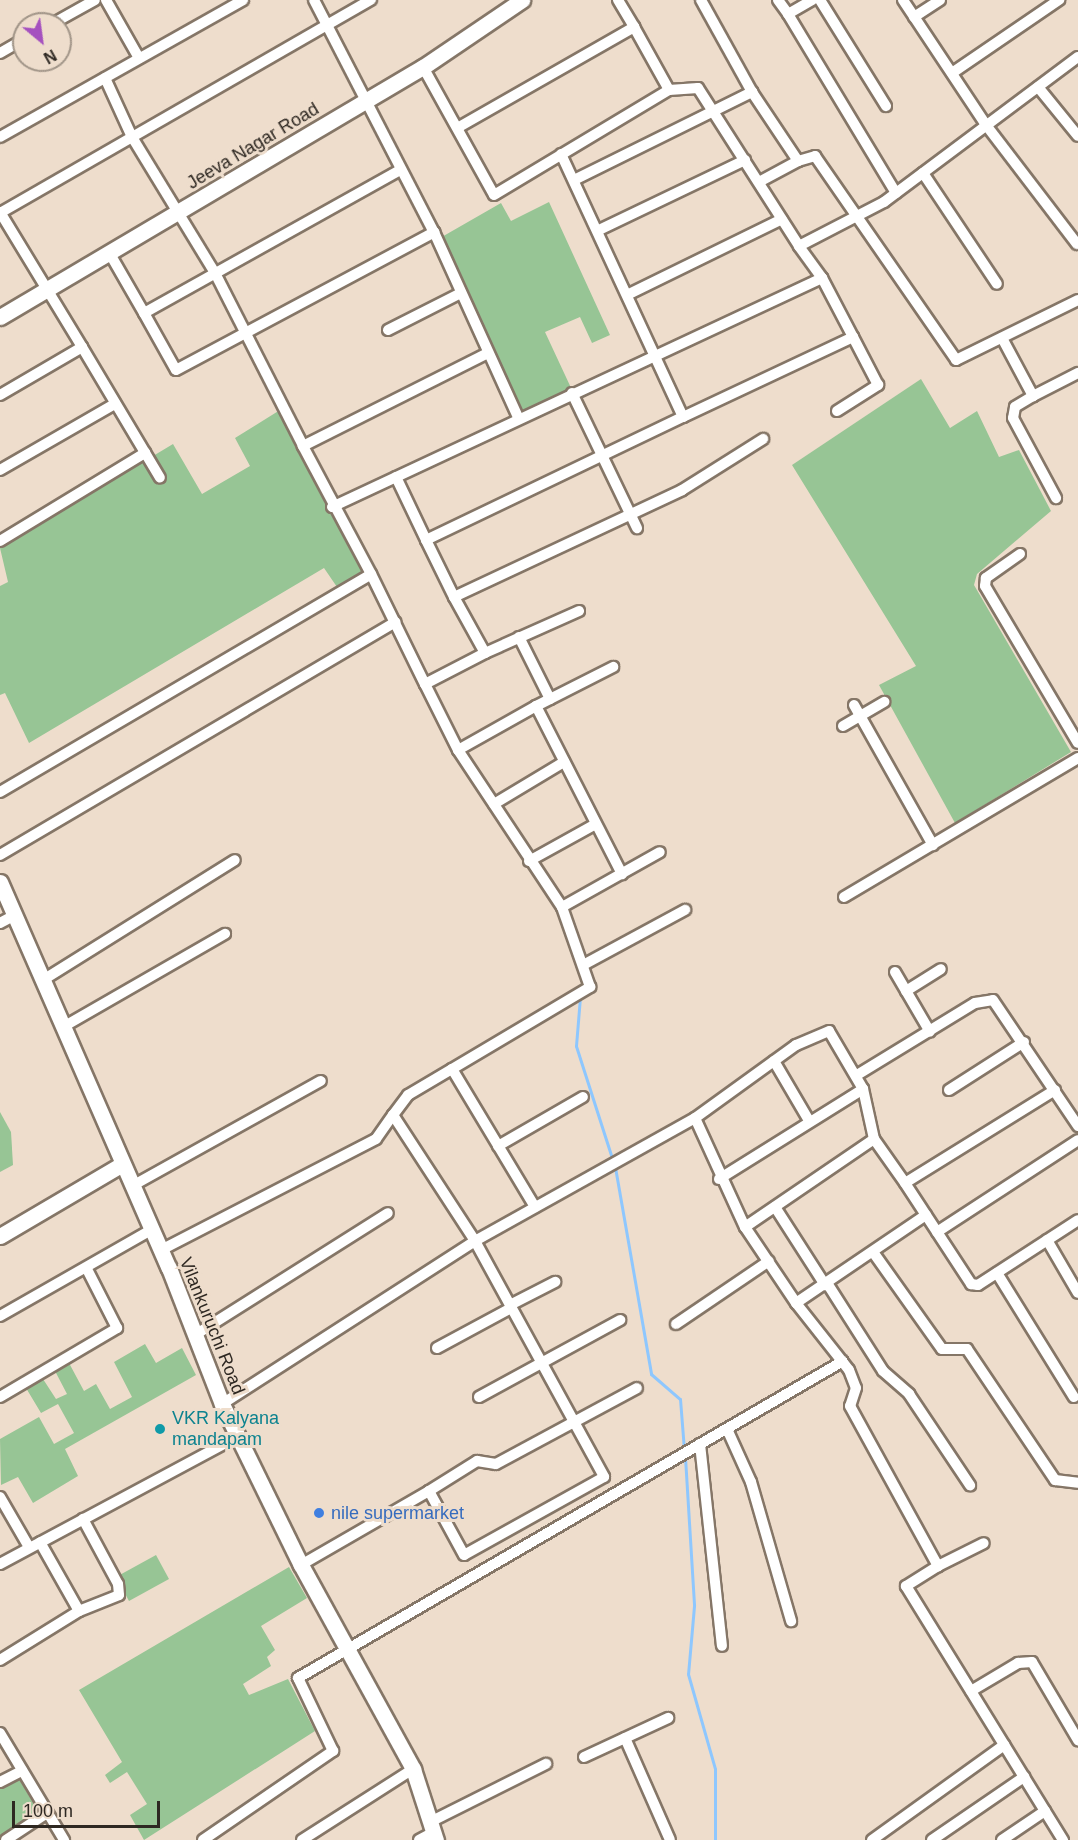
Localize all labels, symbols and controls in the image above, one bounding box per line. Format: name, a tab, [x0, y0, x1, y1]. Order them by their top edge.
north arrow	[12, 12, 72, 72]
text: N	[41, 46, 59, 67]
street label: Jeeva Nagar Road	[183, 98, 323, 194]
street label: Vilankuruchi Road	[175, 1254, 249, 1398]
place label: VKR Kalyana mandapam	[172, 1408, 279, 1450]
marker: VKR Kalyana mandapam	[153, 1422, 167, 1436]
place label: nile supermarket	[331, 1502, 464, 1524]
marker: nile supermarket	[312, 1506, 326, 1520]
scale bar	[15, 1789, 164, 1827]
text: 100 m	[23, 1801, 73, 1821]

